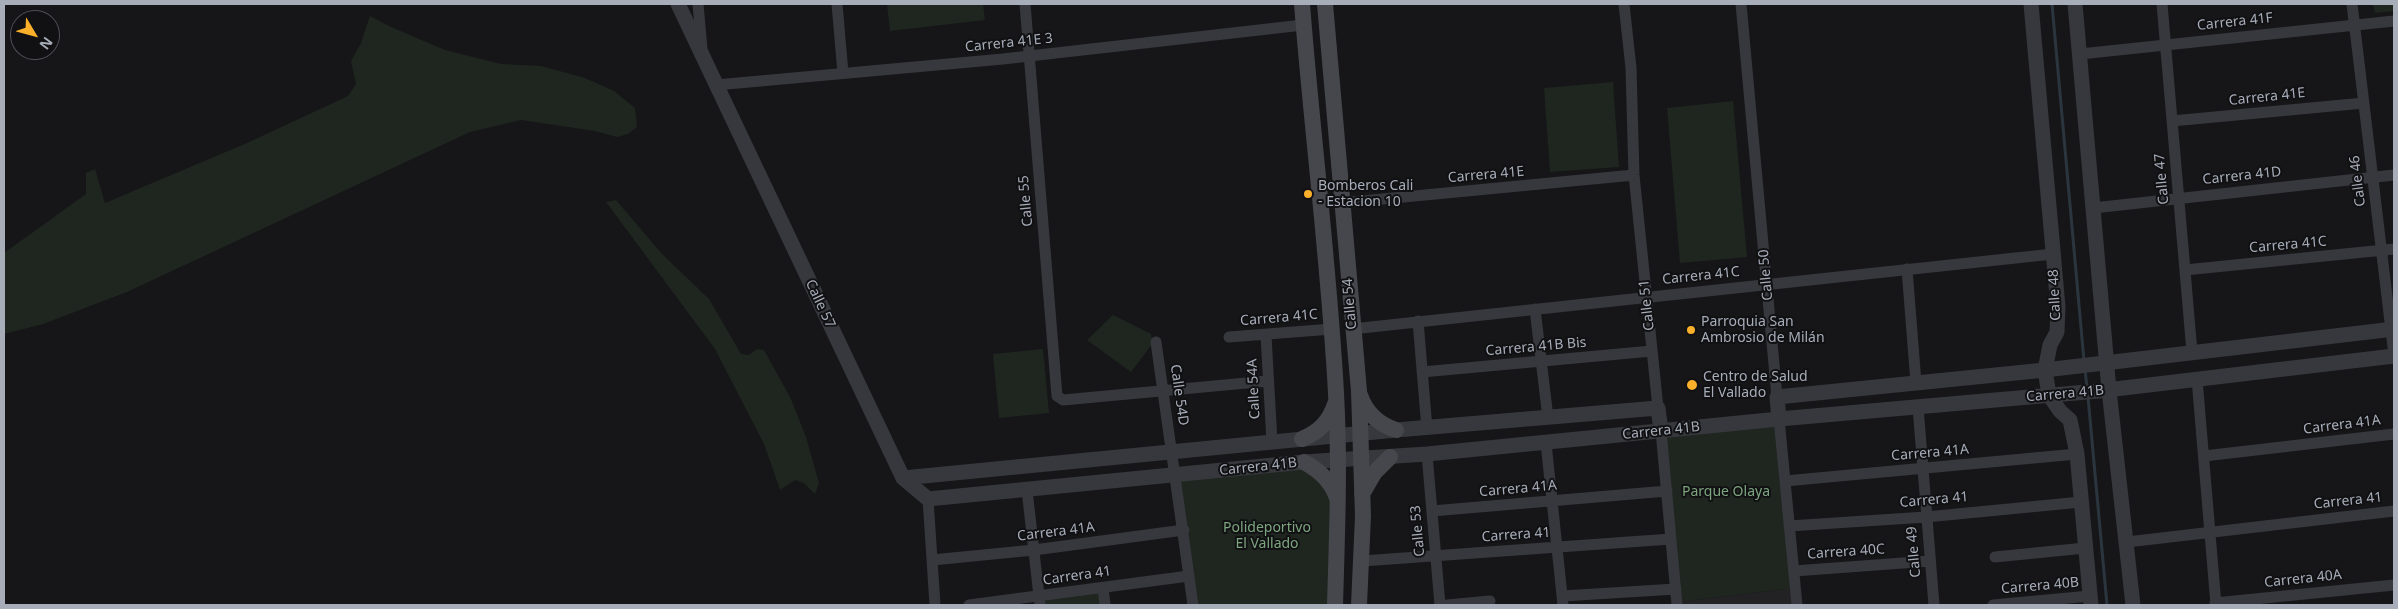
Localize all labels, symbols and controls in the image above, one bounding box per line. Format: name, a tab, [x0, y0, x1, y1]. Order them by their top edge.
north arrow	[10, 10, 60, 60]
street label: Carrera 41F	[2196, 10, 2274, 34]
street label: Carrera 41E 3	[964, 30, 1054, 56]
text: N	[36, 33, 58, 54]
street label: Carrera 41E	[2228, 85, 2306, 109]
street label: Calle 47	[2151, 153, 2173, 205]
street label: Calle 46	[2347, 154, 2369, 208]
street label: Carrera 41E	[1447, 163, 1525, 187]
street label: Carrera 41D	[2202, 164, 2282, 188]
street label: Calle 55	[1015, 175, 1037, 227]
place label: Bomberos Cali - Estacion 10	[1318, 178, 1413, 210]
marker: Bomberos Cali - Estacion 10	[1302, 188, 1314, 200]
street label: Carrera 41C	[2249, 233, 2327, 257]
street label: Calle 50	[1755, 249, 1777, 301]
street label: Carrera 41C	[1661, 264, 1741, 288]
street label: Calle 48	[2045, 269, 2065, 321]
street label: Calle 57	[802, 277, 838, 331]
street label: Calle 54	[1339, 278, 1361, 330]
street label: Calle 51	[1636, 279, 1658, 331]
street label: Carrera 41C	[1240, 306, 1318, 330]
place label: Parroquia San Ambrosio de Milán	[1701, 314, 1825, 347]
marker: Parroquia San Ambrosio de Milán	[1685, 324, 1697, 336]
street label: Carrera 41B Bis	[1485, 334, 1587, 360]
street label: Calle 54A	[1244, 358, 1264, 420]
street label: Calle 54D	[1166, 363, 1192, 427]
place label: Centro de Salud El Vallado	[1703, 369, 1808, 402]
marker: Centro de Salud El Vallado	[1685, 378, 1699, 392]
street label: Carrera 41B	[2025, 382, 2105, 406]
street label: Carrera 41A	[2302, 412, 2382, 438]
street label: Carrera 41B	[1621, 419, 1701, 443]
street label: Carrera 41A	[1890, 441, 1970, 465]
street label: Carrera 41B	[1218, 455, 1298, 479]
street label: Carrera 41A	[1478, 477, 1558, 501]
park label: Parque Olaya	[1682, 484, 1770, 500]
street label: Carrera 41	[1899, 489, 1969, 511]
street label: Carrera 41	[2313, 489, 2383, 513]
street label: Calle 53	[1407, 505, 1429, 557]
street label: Carrera 41A	[1016, 519, 1096, 545]
park label: Polideportivo El Vallado	[1223, 520, 1311, 552]
street label: Carrera 41	[1481, 524, 1551, 546]
street label: Calle 49	[1903, 526, 1925, 578]
street label: Carrera 40C	[1807, 541, 1885, 563]
street label: Carrera 41	[1042, 563, 1112, 589]
street label: Carrera 40A	[2263, 567, 2343, 591]
street label: Carrera 40B	[2000, 574, 2080, 598]

